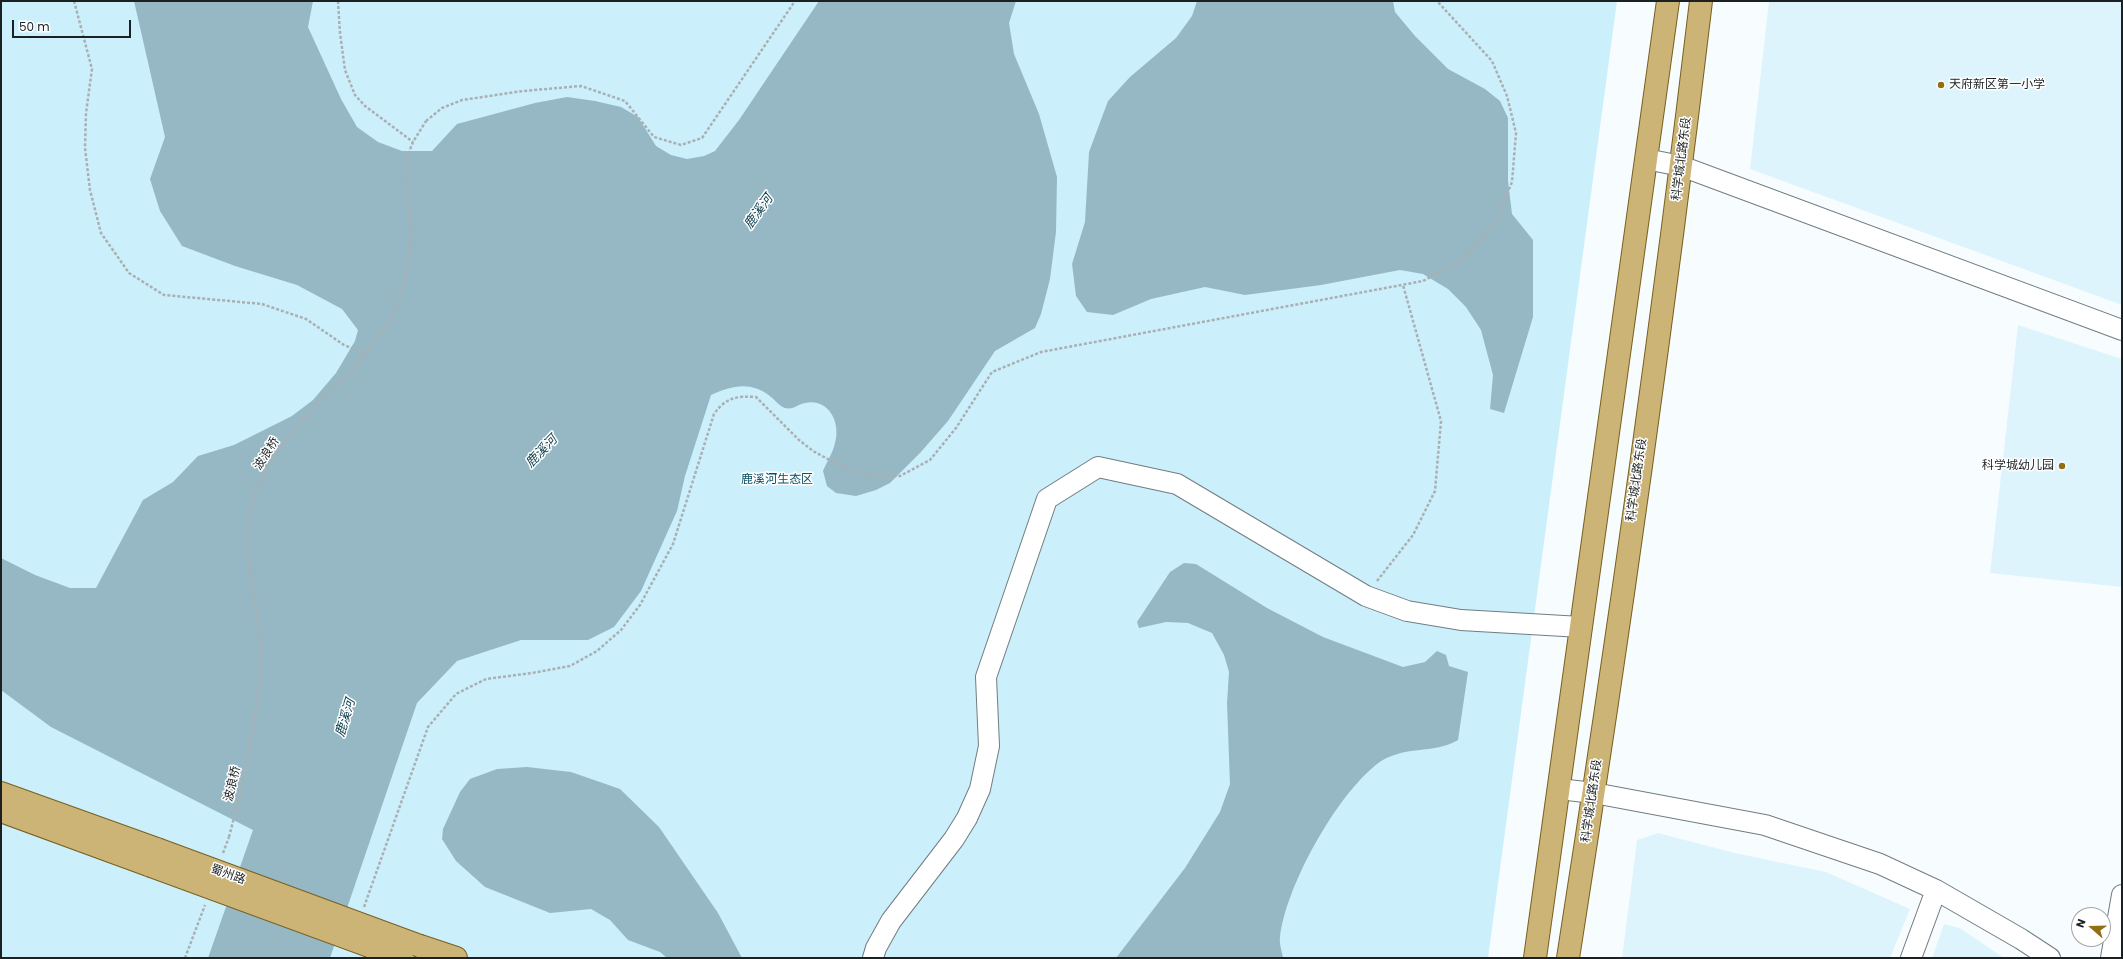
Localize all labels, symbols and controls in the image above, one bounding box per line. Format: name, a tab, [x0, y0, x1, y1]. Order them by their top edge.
scale bar	[14, 12, 133, 38]
text: 50 m	[19, 18, 50, 35]
place label: 天府新区第一小学	[1949, 78, 2045, 92]
marker: 天府新区第一小学	[1936, 80, 1946, 90]
street label: 科学城北路东段	[1670, 116, 1694, 202]
water label: 鹿溪河	[741, 192, 777, 232]
water label: 鹿溪河	[523, 433, 561, 471]
street label: 波浪桥	[251, 435, 283, 473]
street label: 科学城北路东段	[1624, 437, 1650, 523]
place label: 科学城幼儿园	[1982, 459, 2054, 473]
marker: 科学城幼儿园	[2057, 461, 2067, 471]
park label: 鹿溪河生态区	[741, 473, 813, 487]
water label: 鹿溪河	[333, 697, 359, 739]
street label: 科学城北路东段	[1579, 758, 1605, 844]
street label: 波浪桥	[222, 765, 244, 803]
street label: 蜀州路	[209, 862, 247, 888]
north arrow	[2071, 907, 2111, 947]
text: N	[2072, 917, 2090, 930]

